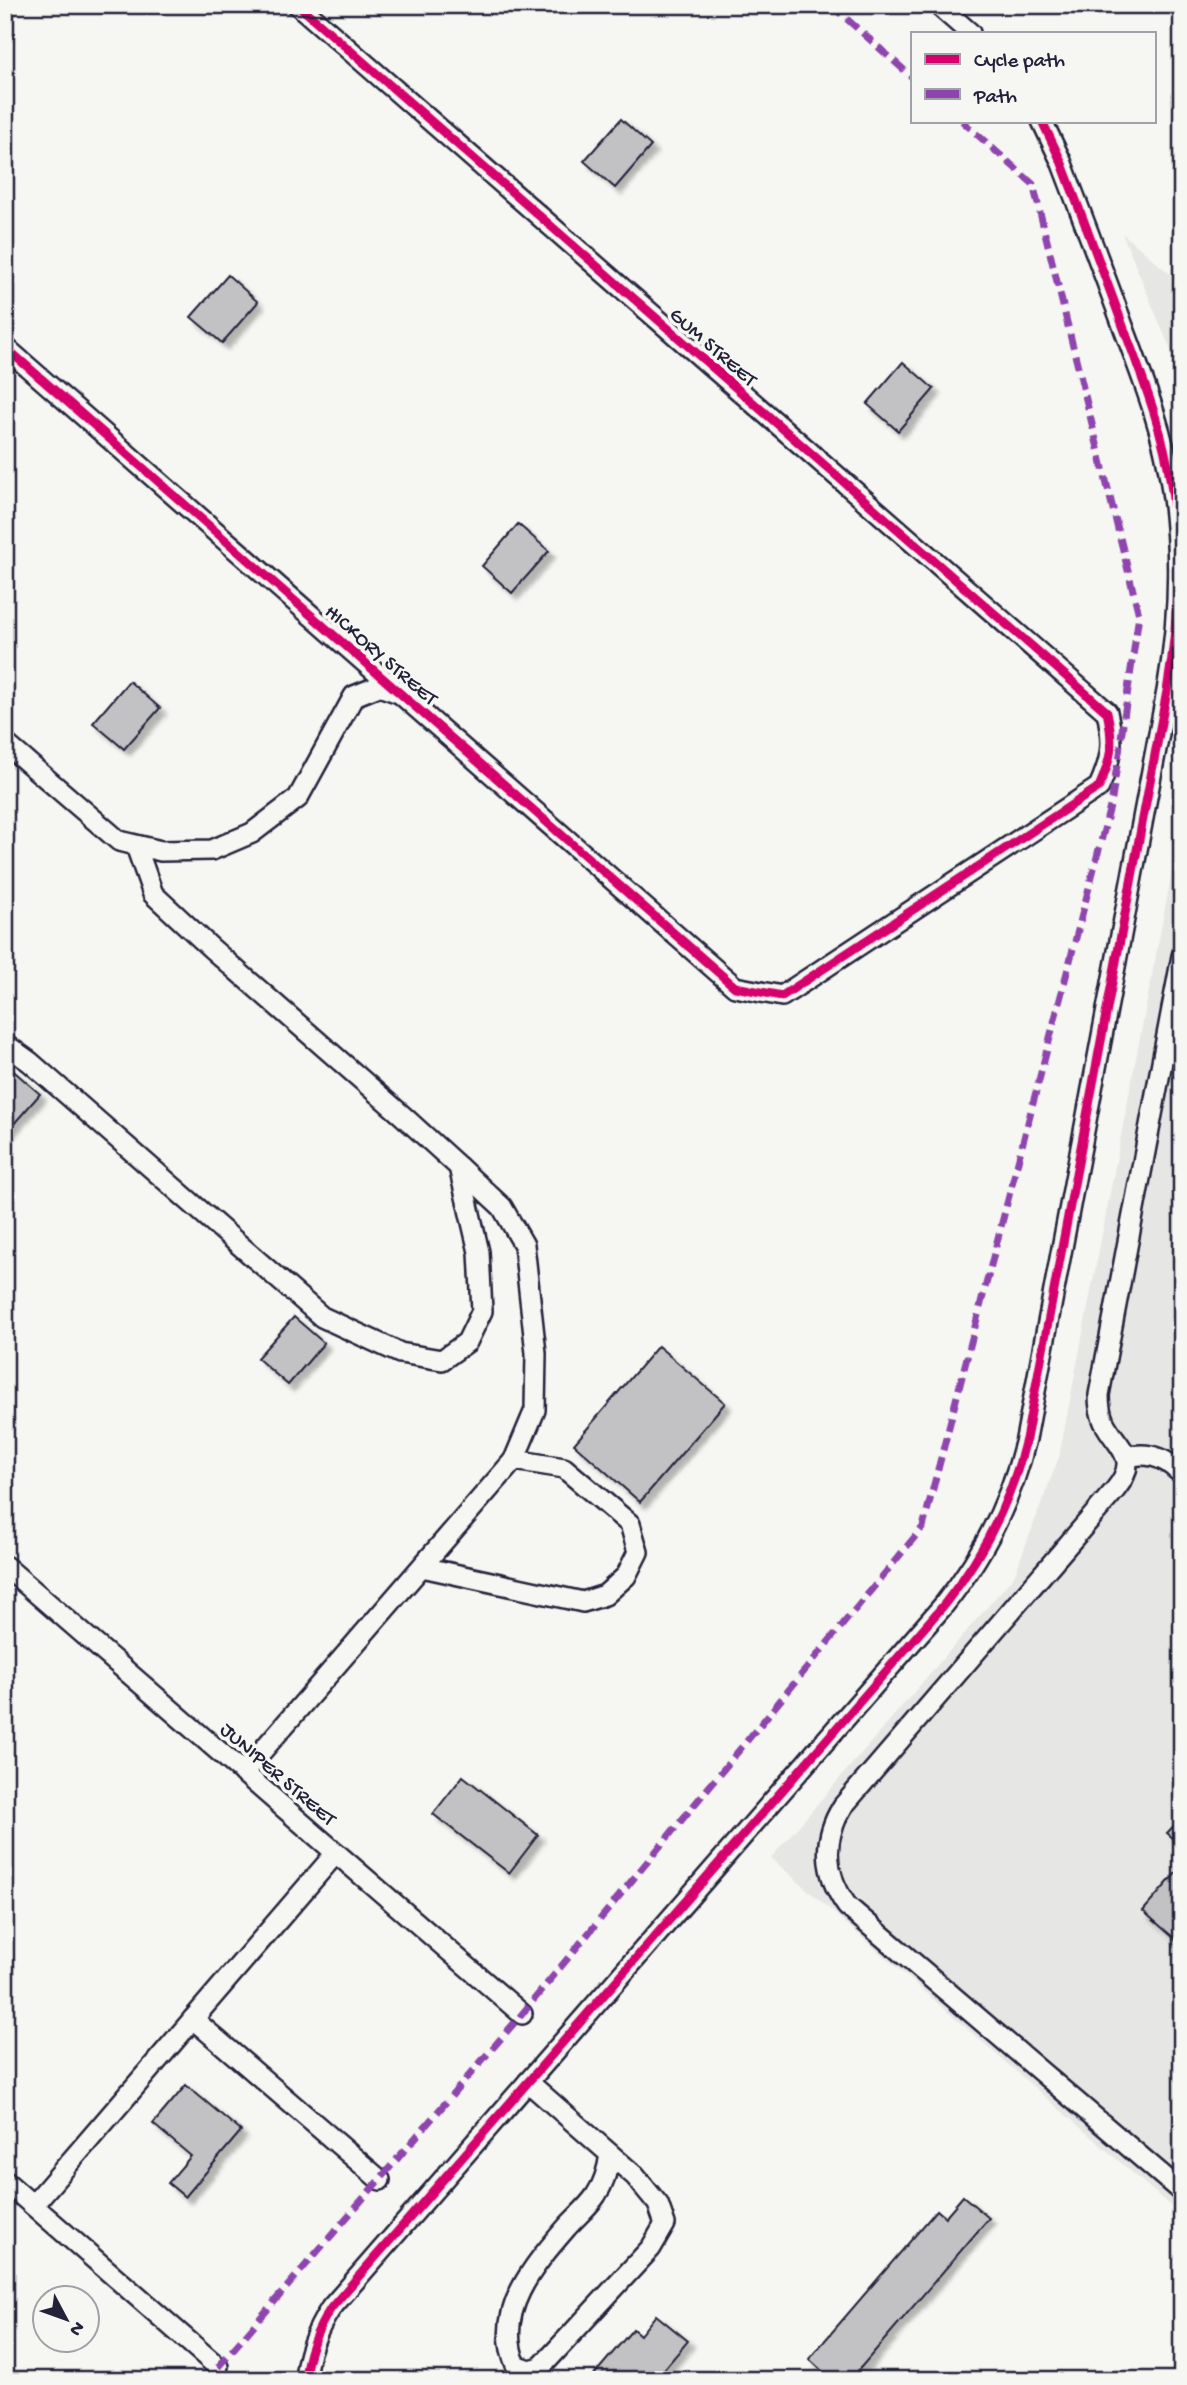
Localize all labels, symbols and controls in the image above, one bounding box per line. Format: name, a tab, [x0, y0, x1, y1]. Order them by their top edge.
legend	[911, 32, 1156, 122]
text: Cycle path	[974, 50, 1065, 75]
text: Path	[973, 86, 1017, 111]
street label: GUM STREET	[663, 304, 761, 394]
street label: HICKORY STREET	[318, 601, 442, 713]
street label: JUNIPER STREET	[214, 1718, 341, 1833]
north arrow	[32, 2284, 102, 2354]
text: N	[63, 2316, 89, 2340]

